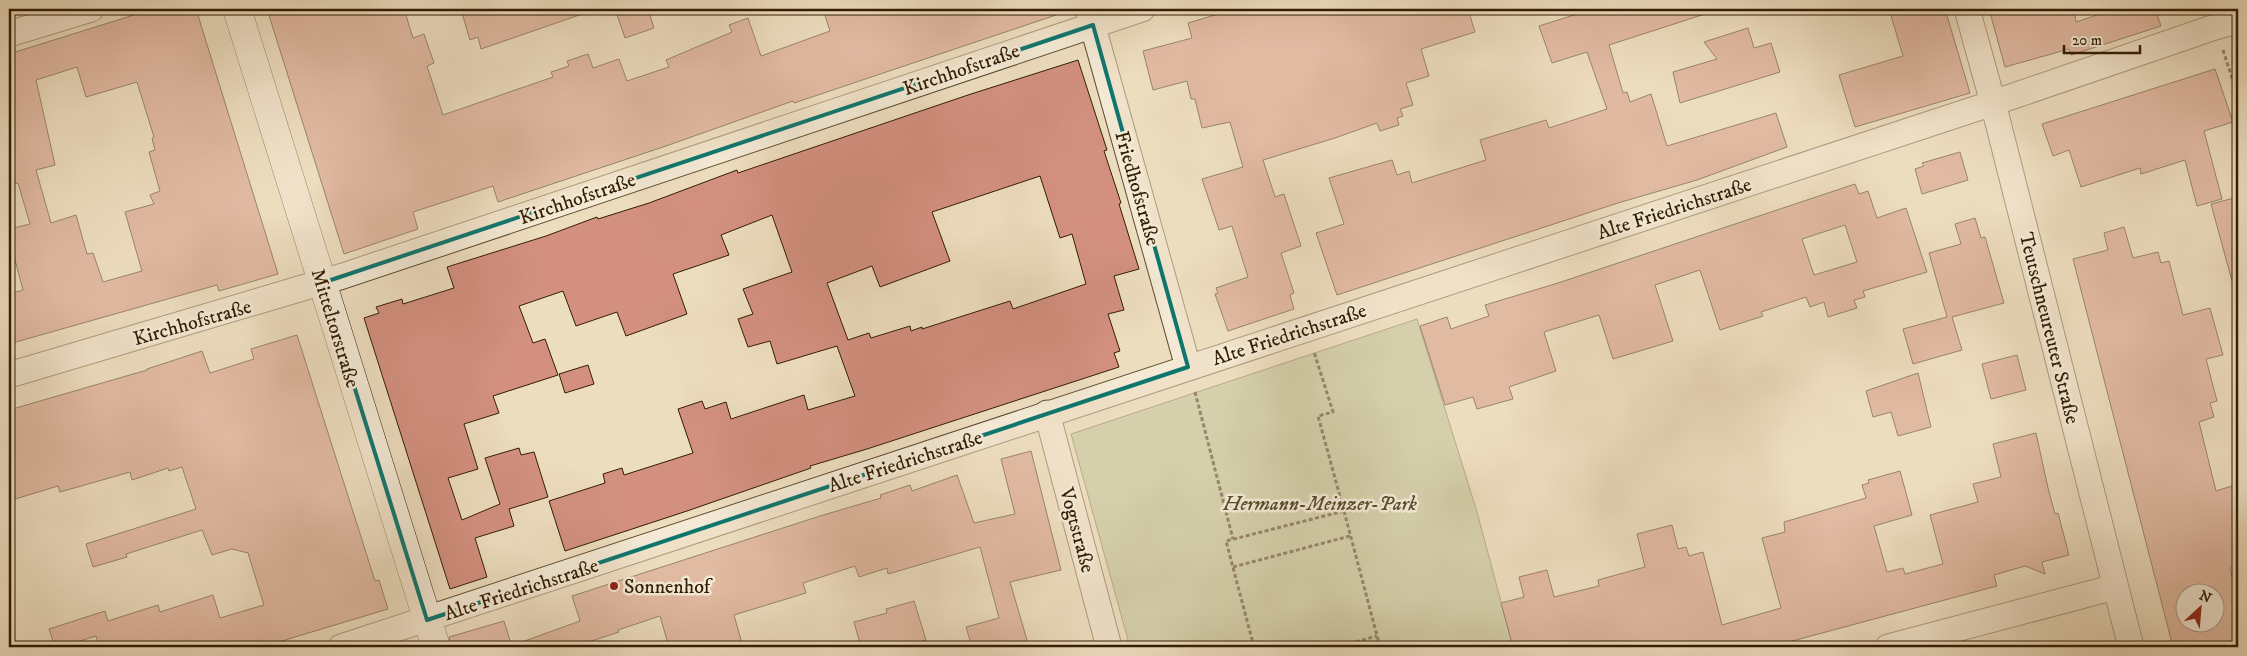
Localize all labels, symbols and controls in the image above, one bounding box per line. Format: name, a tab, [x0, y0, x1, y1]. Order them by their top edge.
scale bar	[2064, 22, 2141, 54]
text: 20 m	[2072, 31, 2102, 50]
street label: Kirchhofstraße	[900, 39, 1023, 102]
street label: Friedhofstraße	[1108, 128, 1165, 249]
street label: Kirchhofstraße	[516, 168, 639, 231]
street label: Alte Friedrichstraße	[1594, 173, 1755, 246]
street label: Teutschneureuter Straße	[2013, 230, 2084, 427]
street label: Mitteltorstraße	[305, 266, 365, 391]
street label: Kirchhofstraße	[131, 295, 254, 352]
street label: Alte Friedrichstraße	[1209, 299, 1370, 372]
street label: Alte Friedrichstraße	[825, 426, 986, 499]
street label: Vogtstraße	[1053, 484, 1100, 576]
park label: Hermann-Meinzer-Park	[1222, 492, 1418, 517]
street label: Alte Friedrichstraße	[441, 554, 602, 627]
place label: Sonnenhof	[624, 575, 714, 600]
marker: Sonnenhof	[608, 580, 620, 592]
north arrow	[2174, 584, 2224, 634]
text: N	[2196, 587, 2215, 608]

